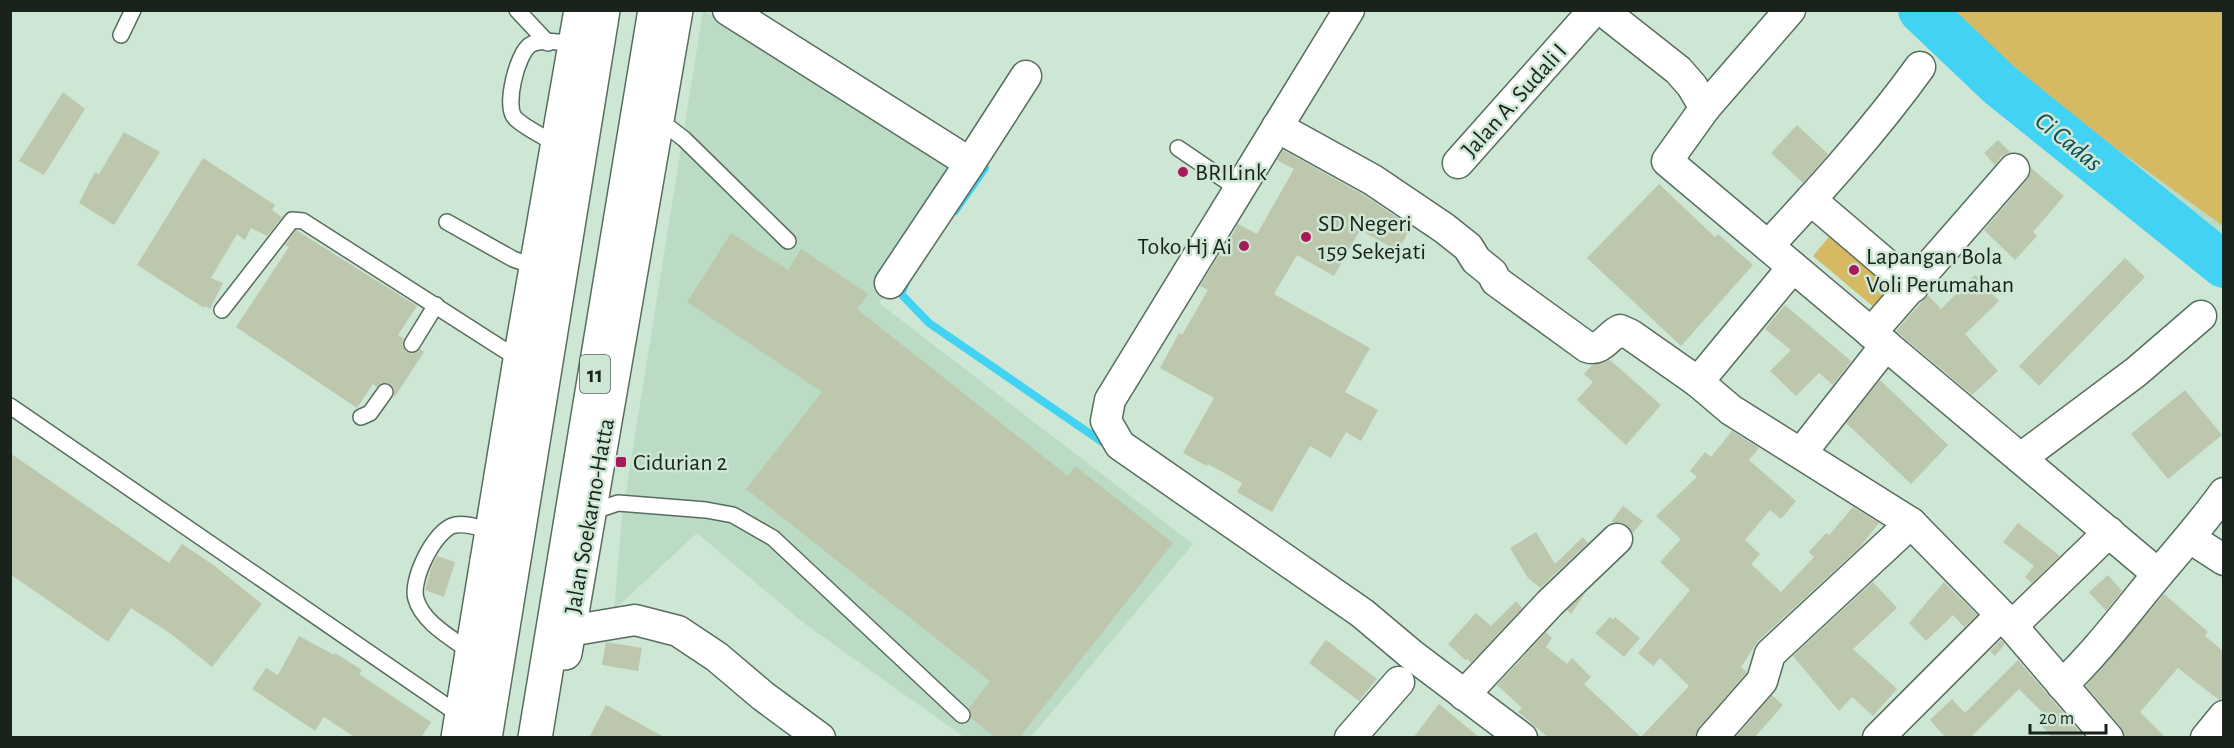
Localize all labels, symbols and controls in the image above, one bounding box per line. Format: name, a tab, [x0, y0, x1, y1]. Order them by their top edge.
street label: Jalan A. Sudali I	[1458, 39, 1572, 162]
water label: Ci Cadas	[2030, 107, 2107, 176]
place label: BRILink	[1195, 161, 1267, 185]
marker: BRILink	[1176, 165, 1190, 179]
place label: SD Negeri 159 Sekejati	[1318, 212, 1426, 264]
marker: SD Negeri 159 Sekejati	[1299, 230, 1313, 244]
place label: Toko Hj Ai	[1137, 235, 1232, 259]
marker: Toko Hj Ai	[1237, 239, 1251, 253]
place label: Lapangan Bola Voli Perumahan	[1866, 245, 2014, 297]
marker: Lapangan Bola Voli Perumahan	[1847, 263, 1861, 277]
road number: 11	[580, 355, 610, 393]
street label: Jalan Soekarno-Hatta	[561, 417, 619, 616]
place label: Cidurian 2	[633, 451, 727, 475]
marker: Cidurian 2	[614, 455, 628, 469]
scale bar	[2030, 697, 2106, 735]
text: 20 m	[2039, 710, 2074, 728]

